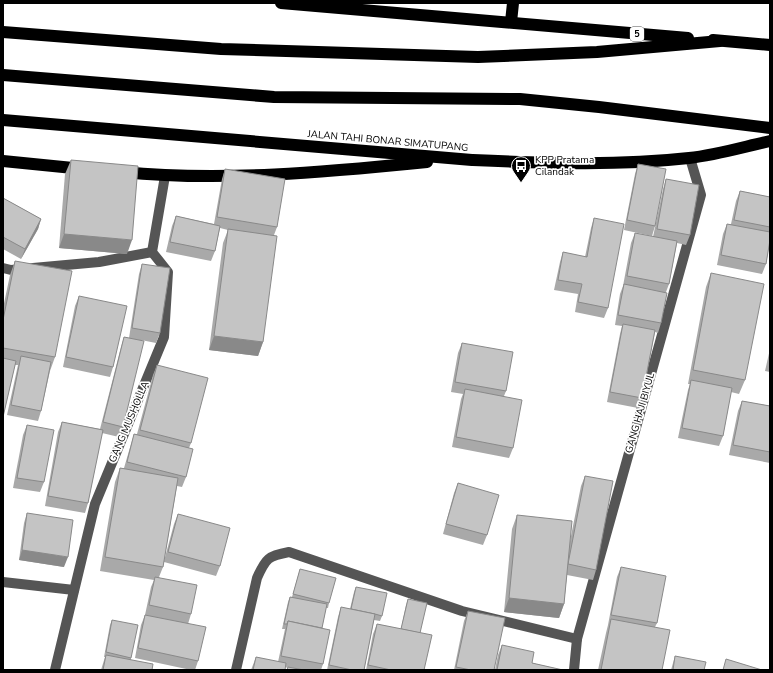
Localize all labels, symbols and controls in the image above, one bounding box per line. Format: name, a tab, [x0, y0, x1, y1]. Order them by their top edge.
road number: 5	[630, 27, 644, 41]
street label: JALAN TAHI BONAR SIMATUPANG	[306, 127, 469, 155]
place label: KPP Pratama Cilandak	[535, 153, 594, 179]
bus stop icon: KPP Pratama Cilandak	[510, 155, 532, 183]
street label: GANG HAJI BIYUL	[622, 371, 658, 455]
street label: GANG MUSHOLLA	[106, 379, 153, 465]

